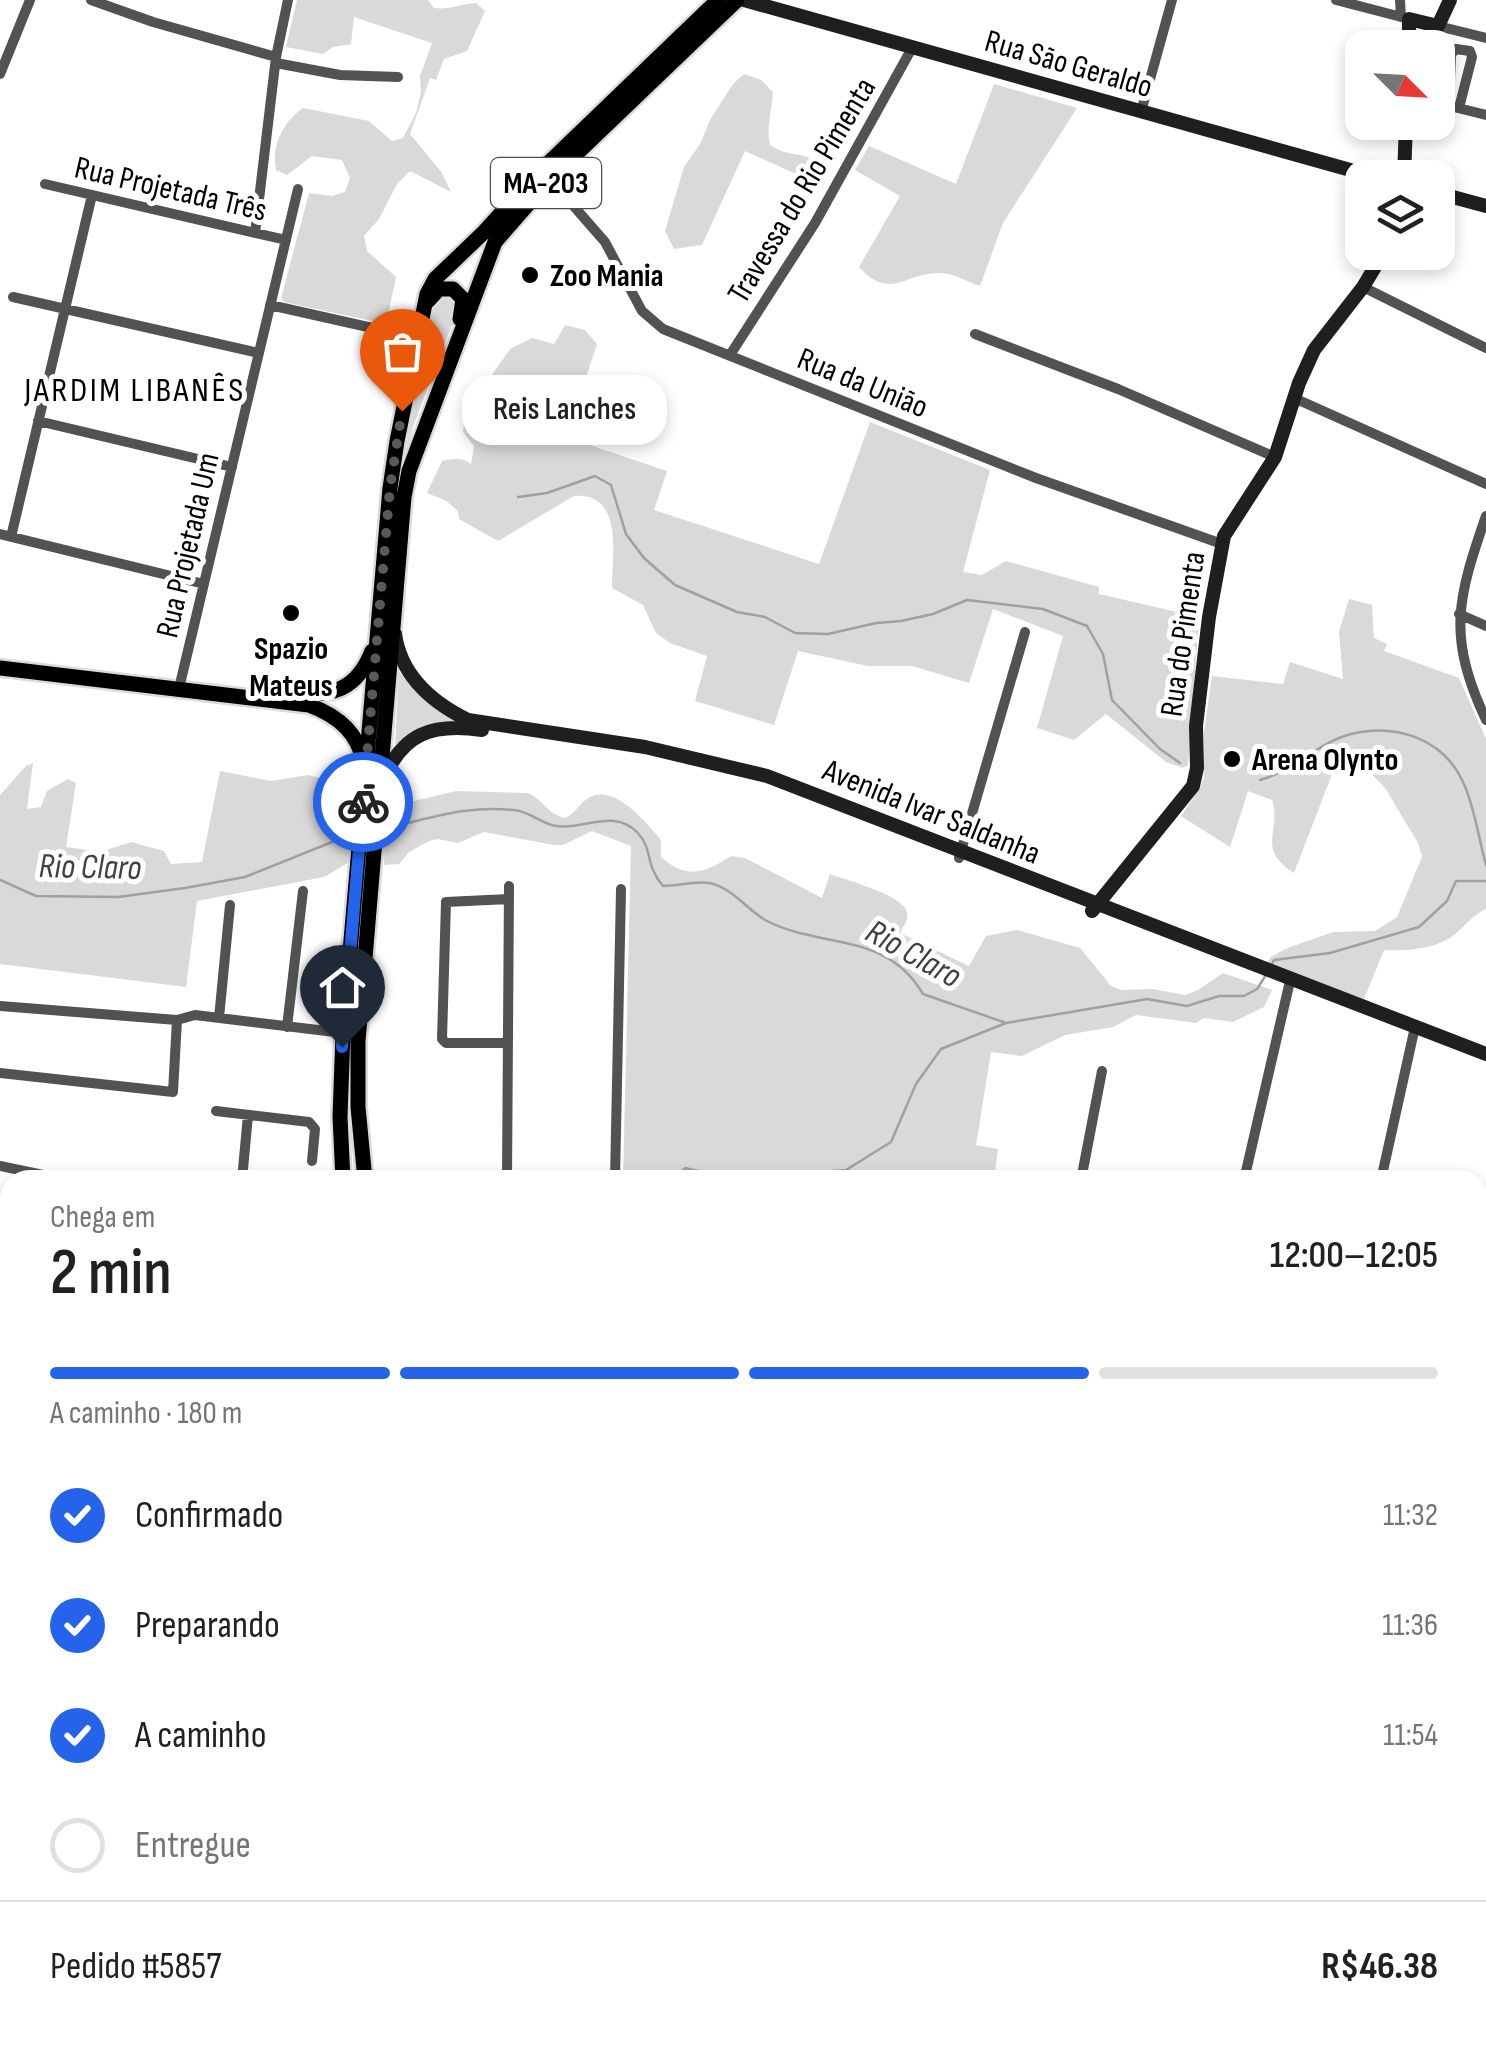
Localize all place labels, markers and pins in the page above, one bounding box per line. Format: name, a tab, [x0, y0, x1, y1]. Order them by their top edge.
place label: Zoo Mania	[550, 257, 664, 296]
marker: Zoo Mania	[519, 264, 541, 286]
pin	[360, 309, 445, 412]
callout: Reis Lanches	[462, 376, 667, 446]
marker: Spazio Mateus	[280, 602, 302, 624]
place label: Spazio Mateus	[249, 630, 333, 706]
place label: Arena Olynto	[1251, 741, 1398, 780]
marker: Arena Olynto	[1221, 748, 1243, 770]
pin	[300, 945, 385, 1048]

